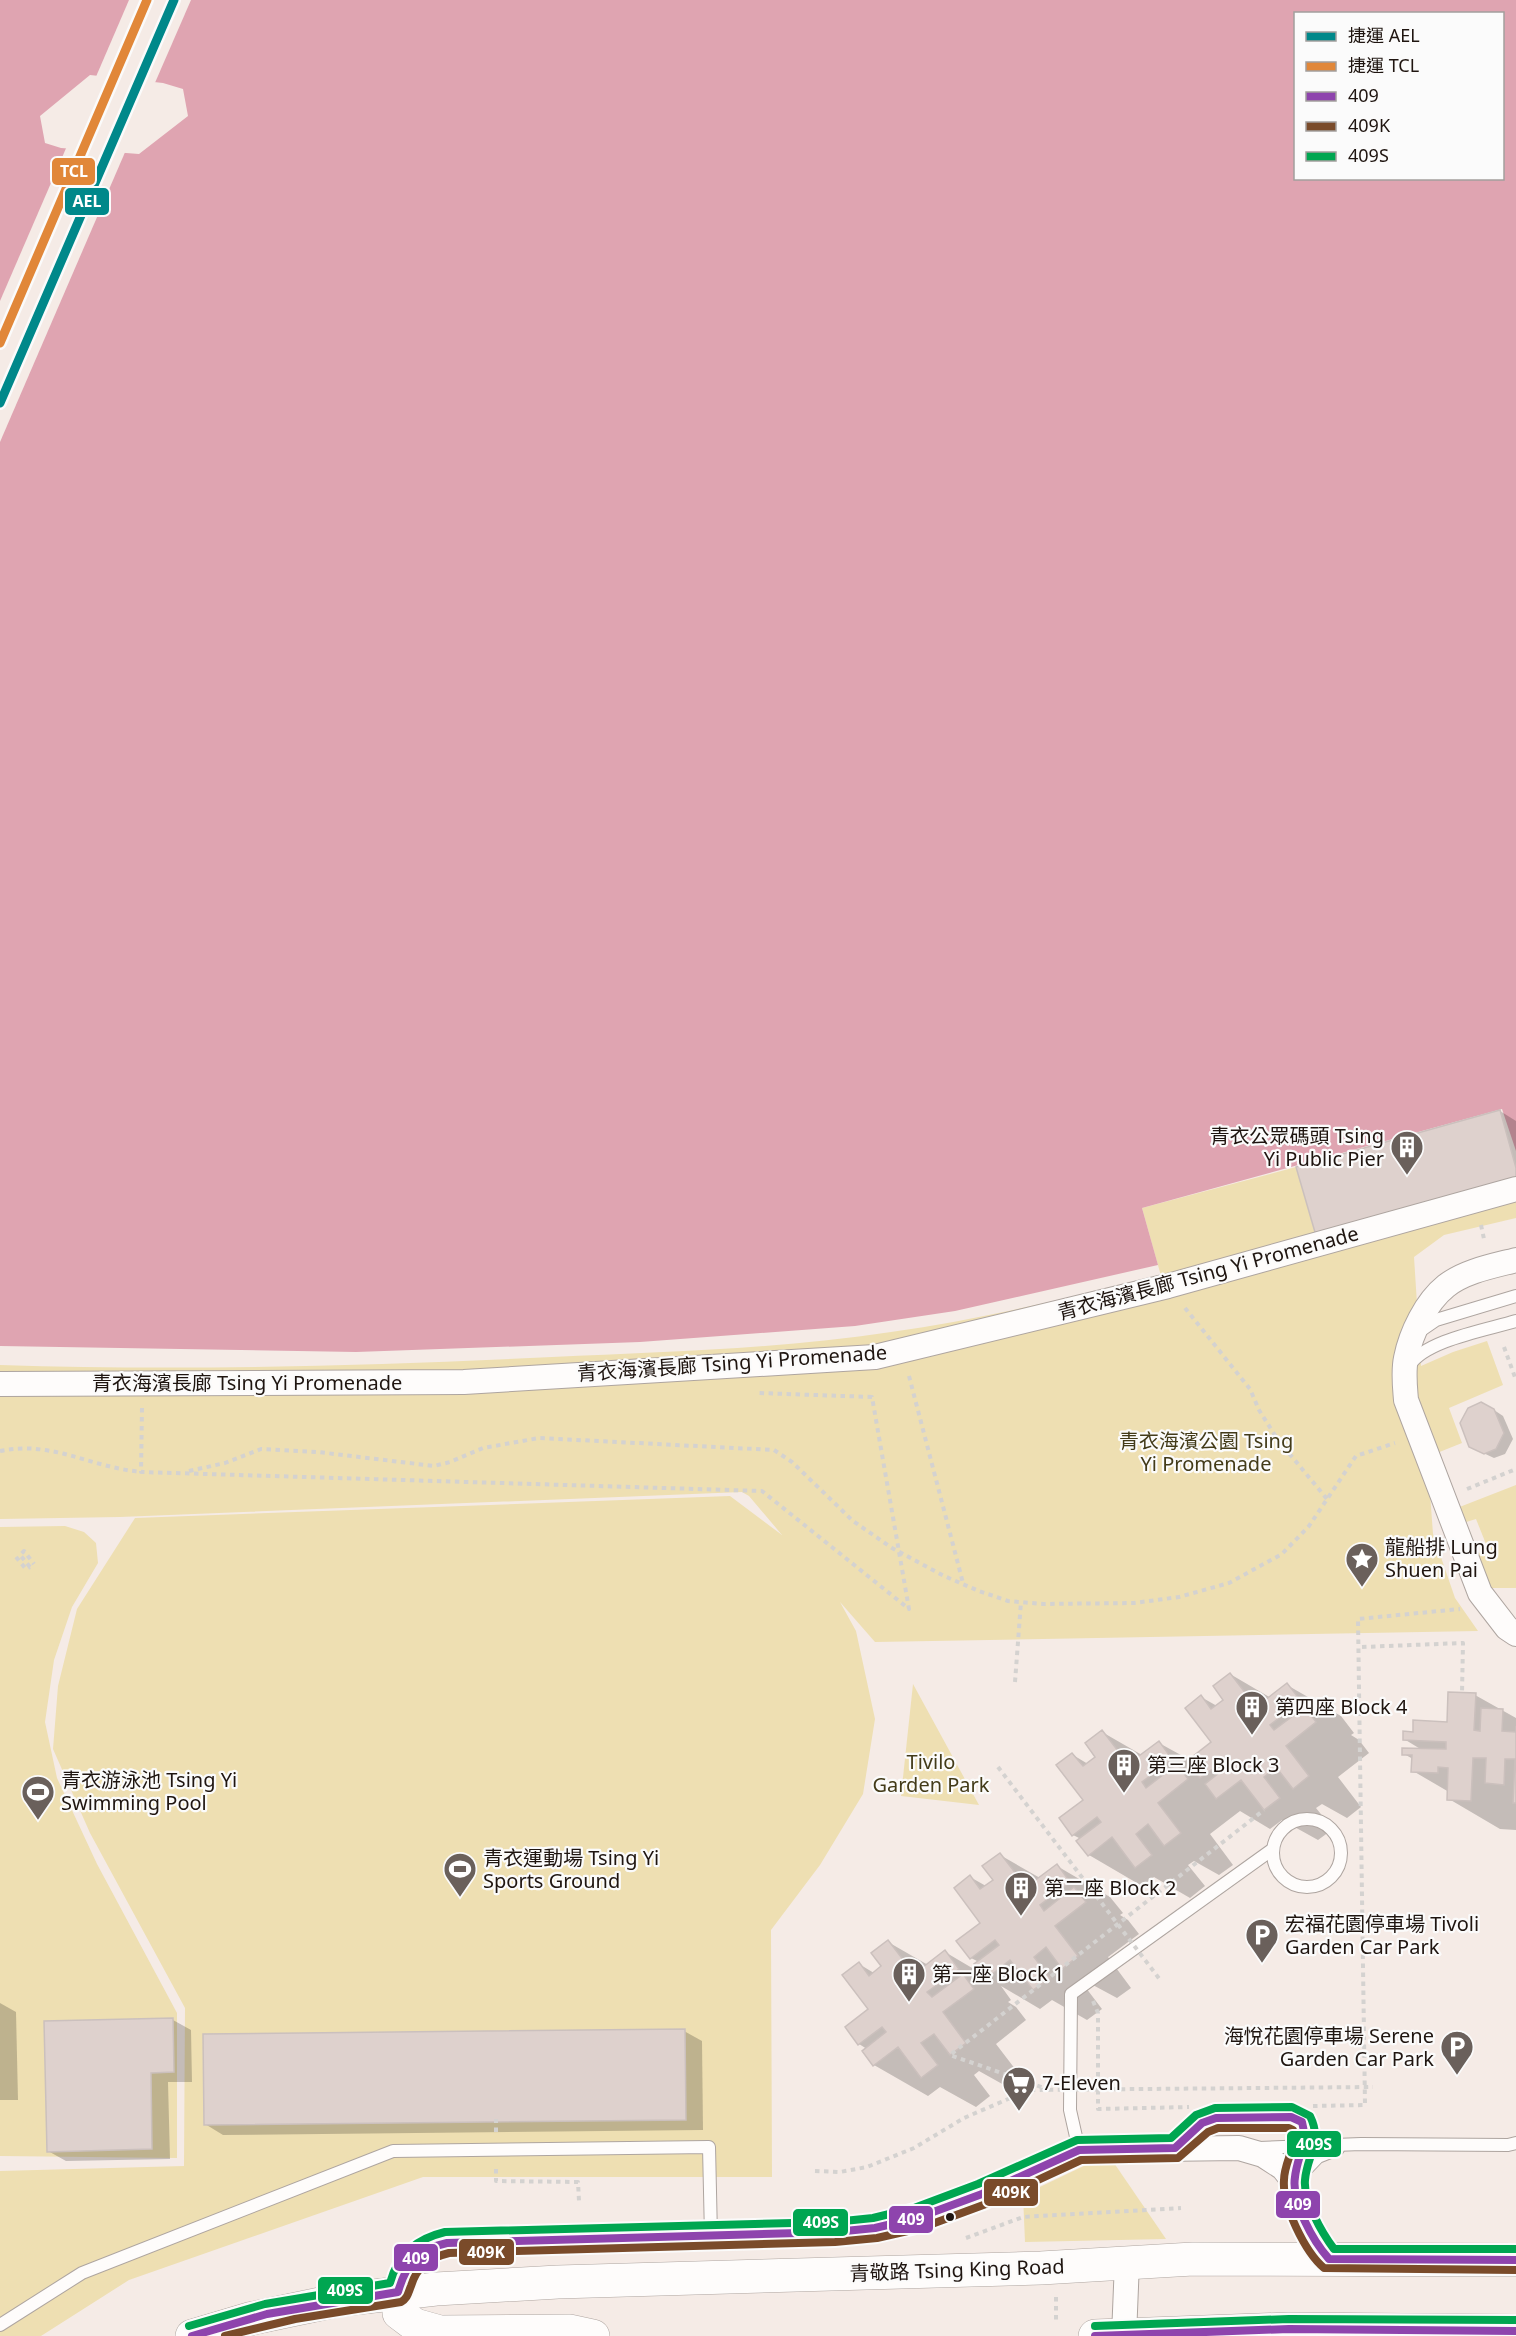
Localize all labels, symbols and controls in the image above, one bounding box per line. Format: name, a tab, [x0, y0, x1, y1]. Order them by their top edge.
legend	[1294, 12, 1504, 180]
text: 捷運 AEL	[1348, 23, 1420, 47]
text: 捷運 TCL	[1348, 53, 1419, 77]
text: 409	[1348, 83, 1379, 107]
text: 409K	[1348, 113, 1391, 137]
text: 409S	[1348, 143, 1389, 167]
line badge: TCL	[51, 157, 96, 186]
text: TCL	[60, 160, 88, 182]
line badge: AEL	[64, 187, 110, 216]
text: AEL	[73, 190, 102, 212]
place label: 青衣公眾碼頭 Tsing Yi Public Pier	[1209, 1122, 1384, 1172]
building icon: 青衣公眾碼頭 Tsing Yi Public Pier	[1389, 1129, 1425, 1176]
street label: 青衣海濱長廊 Tsing Yi Promenade	[1054, 1219, 1361, 1326]
street label: 青衣海濱長廊 Tsing Yi Promenade	[576, 1338, 888, 1387]
street label: 青衣海濱長廊 Tsing Yi Promenade	[92, 1369, 402, 1396]
park label: 青衣海濱公園 Tsing Yi Promenade	[1119, 1427, 1293, 1477]
place label: 龍船排 Lung Shuen Pai	[1385, 1533, 1498, 1583]
place icon: 龍船排 Lung Shuen Pai	[1344, 1541, 1380, 1588]
building icon: 第四座 Block 4	[1234, 1689, 1270, 1736]
place label: 第四座 Block 4	[1275, 1693, 1408, 1720]
building icon: 第三座 Block 3	[1106, 1747, 1142, 1794]
park label: Tivilo Garden Park	[872, 1748, 990, 1798]
place label: 第三座 Block 3	[1147, 1751, 1279, 1778]
place label: 青衣游泳池 Tsing Yi Swimming Pool	[61, 1766, 237, 1816]
sports icon: 青衣游泳池 Tsing Yi Swimming Pool	[20, 1774, 56, 1821]
place label: 青衣運動場 Tsing Yi Sports Ground	[483, 1844, 659, 1894]
sports icon: 青衣運動場 Tsing Yi Sports Ground	[442, 1851, 478, 1898]
building icon: 第二座 Block 2	[1003, 1870, 1039, 1917]
place label: 第二座 Block 2	[1044, 1874, 1176, 1901]
place label: 宏福花園停車場 Tivoli Garden Car Park	[1285, 1910, 1479, 1960]
parking icon: 宏福花園停車場 Tivoli Garden Car Park	[1244, 1917, 1280, 1964]
building icon: 第一座 Block 1	[891, 1956, 927, 2003]
place label: 第一座 Block 1	[932, 1960, 1064, 1987]
place label: 海悅花園停車場 Serene Garden Car Park	[1224, 2022, 1434, 2072]
parking icon: 海悅花園停車場 Serene Garden Car Park	[1439, 2029, 1475, 2076]
supermarket icon: 7-Eleven	[1001, 2065, 1037, 2112]
place label: 7-Eleven	[1042, 2069, 1121, 2096]
line badge: 409S	[1286, 2130, 1342, 2158]
text: 409S	[1296, 2133, 1332, 2155]
line badge: 409K	[983, 2178, 1039, 2207]
text: 409K	[992, 2181, 1030, 2203]
line badge: 409	[1275, 2190, 1321, 2219]
text: 409	[1284, 2193, 1312, 2215]
line badge: 409	[888, 2205, 934, 2234]
line badge: 409S	[792, 2208, 849, 2237]
text: 409	[897, 2208, 925, 2230]
text: 409S	[803, 2211, 839, 2233]
unlabelled marker	[944, 2211, 956, 2223]
line badge: 409K	[458, 2238, 515, 2266]
text: 409K	[467, 2241, 505, 2263]
line badge: 409	[393, 2243, 439, 2272]
text: 409	[402, 2247, 430, 2269]
street label: 青敬路 Tsing King Road	[849, 2252, 1065, 2287]
line badge: 409S	[317, 2276, 374, 2305]
text: 409S	[327, 2279, 363, 2301]

